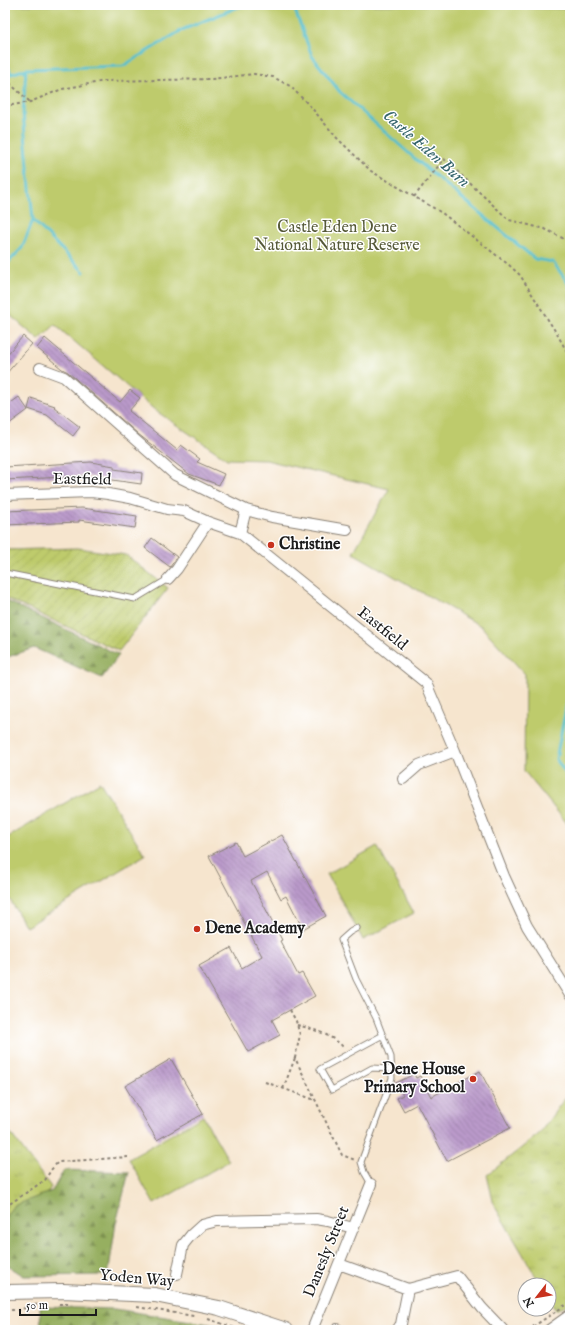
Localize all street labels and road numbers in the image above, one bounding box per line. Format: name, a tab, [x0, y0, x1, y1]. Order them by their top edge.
street label: Eastfield	[53, 469, 112, 491]
street label: Eastfield	[353, 603, 411, 656]
street label: Danesly Street	[300, 1203, 355, 1301]
street label: Yoden Way	[99, 1266, 176, 1292]

